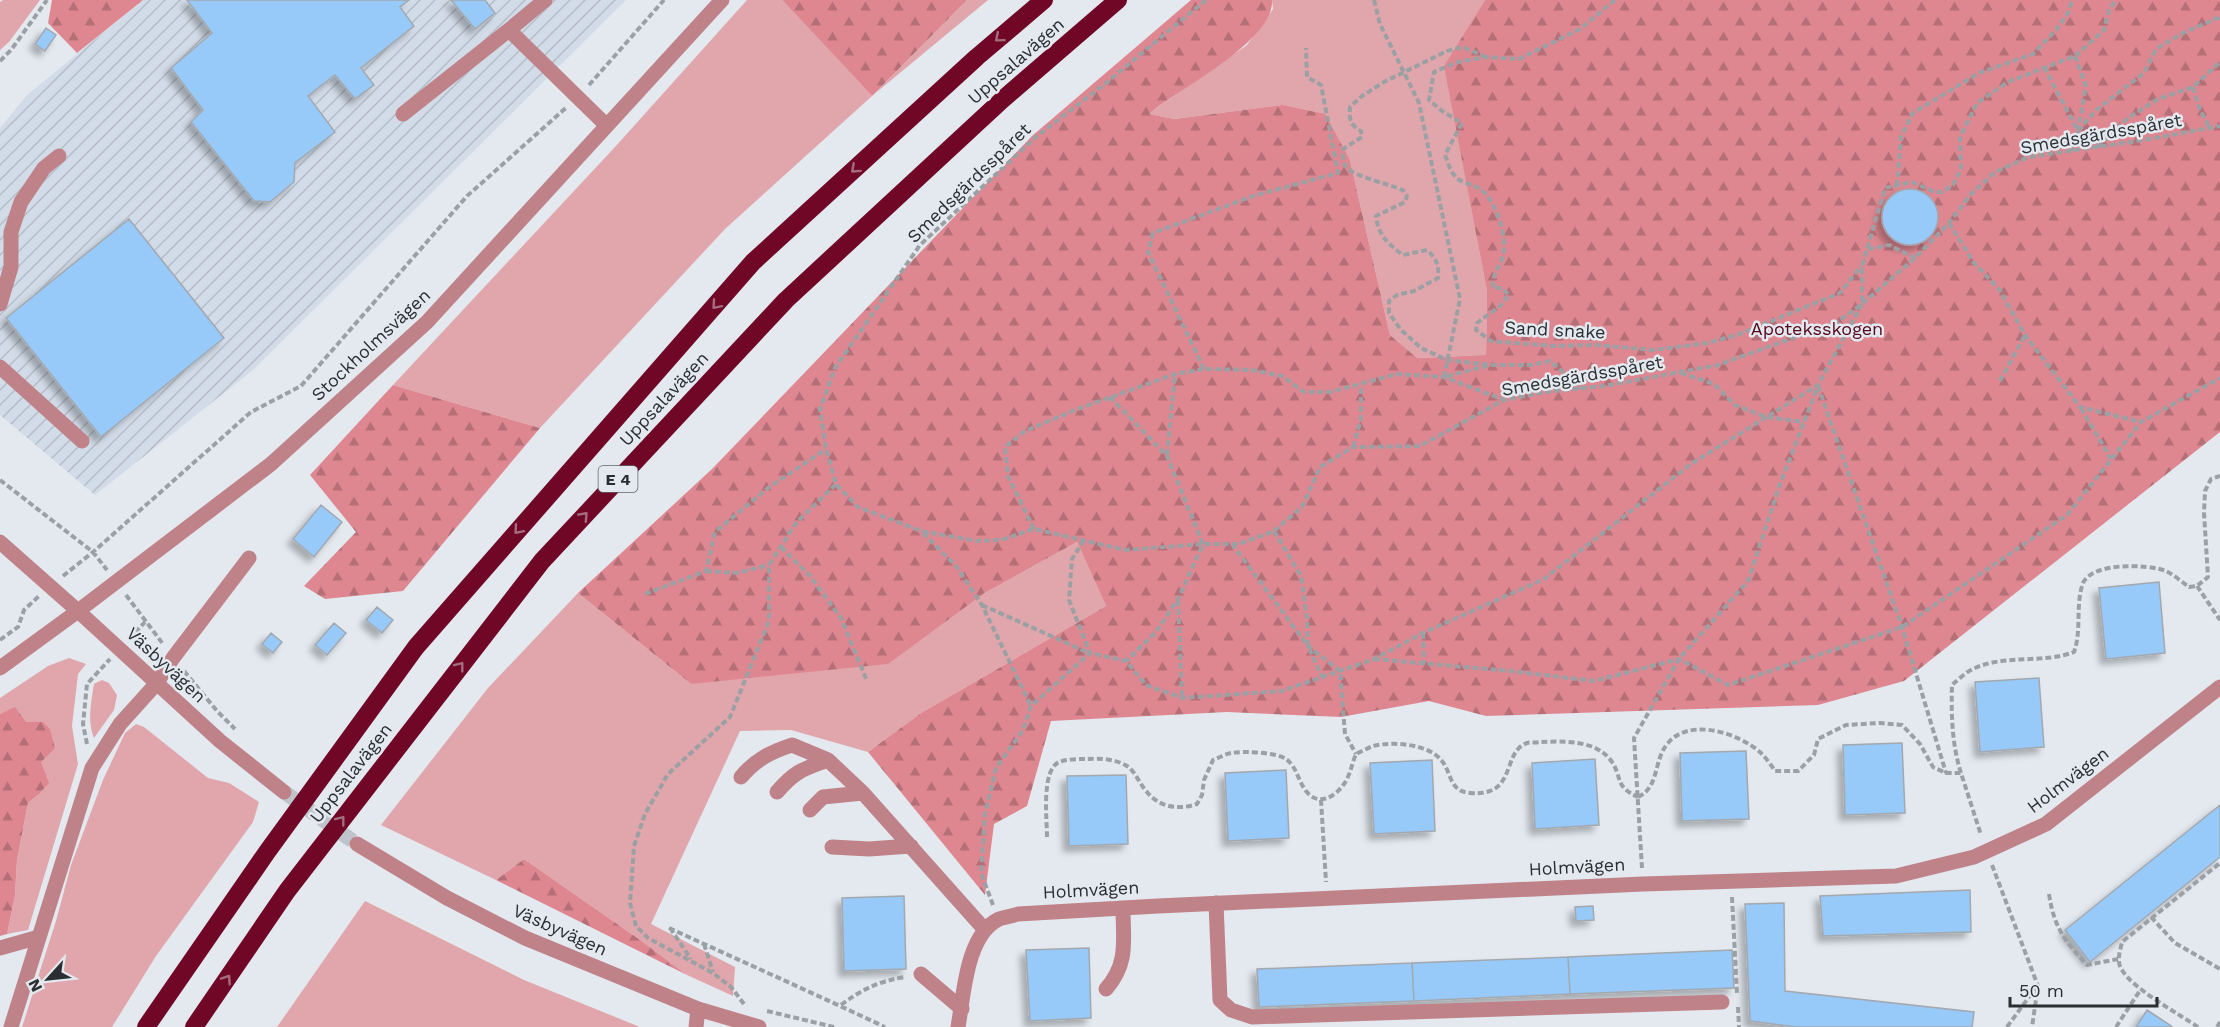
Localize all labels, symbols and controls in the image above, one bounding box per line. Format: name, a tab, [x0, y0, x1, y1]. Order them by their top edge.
street label: Uppsalavägen	[963, 13, 1068, 108]
one-way arrow	[995, 31, 1006, 42]
street label: Smedsgärdsspåret	[2019, 109, 2183, 158]
street label: Smedsgärdsspåret	[903, 118, 1035, 247]
one-way arrow	[851, 161, 862, 172]
street label: Stockholmsvägen	[307, 284, 434, 405]
one-way arrow	[712, 298, 723, 309]
street label: Sand snake	[1504, 316, 1606, 343]
park label: Apoteksskogen	[1751, 318, 1883, 339]
street label: Uppsalavägen	[615, 347, 712, 450]
street label: Smedsgärdsspåret	[1500, 351, 1664, 400]
road number: E 4	[598, 466, 638, 492]
one-way arrow	[577, 512, 588, 522]
one-way arrow	[514, 523, 525, 534]
street label: Väsbyvägen	[122, 623, 210, 707]
one-way arrow	[452, 662, 463, 673]
street label: Uppsalavägen	[305, 719, 396, 827]
street label: Holmvägen	[2023, 742, 2113, 817]
one-way arrow	[333, 816, 344, 827]
street label: Holmvägen	[1528, 853, 1626, 880]
street label: Holmvägen	[1042, 876, 1140, 903]
street label: Väsbyvägen	[510, 899, 611, 960]
north arrow	[18, 949, 78, 1009]
scale bar	[2010, 970, 2157, 1008]
one-way arrow	[220, 974, 231, 985]
text: N	[24, 976, 46, 995]
text: 50 m	[2019, 980, 2064, 1001]

